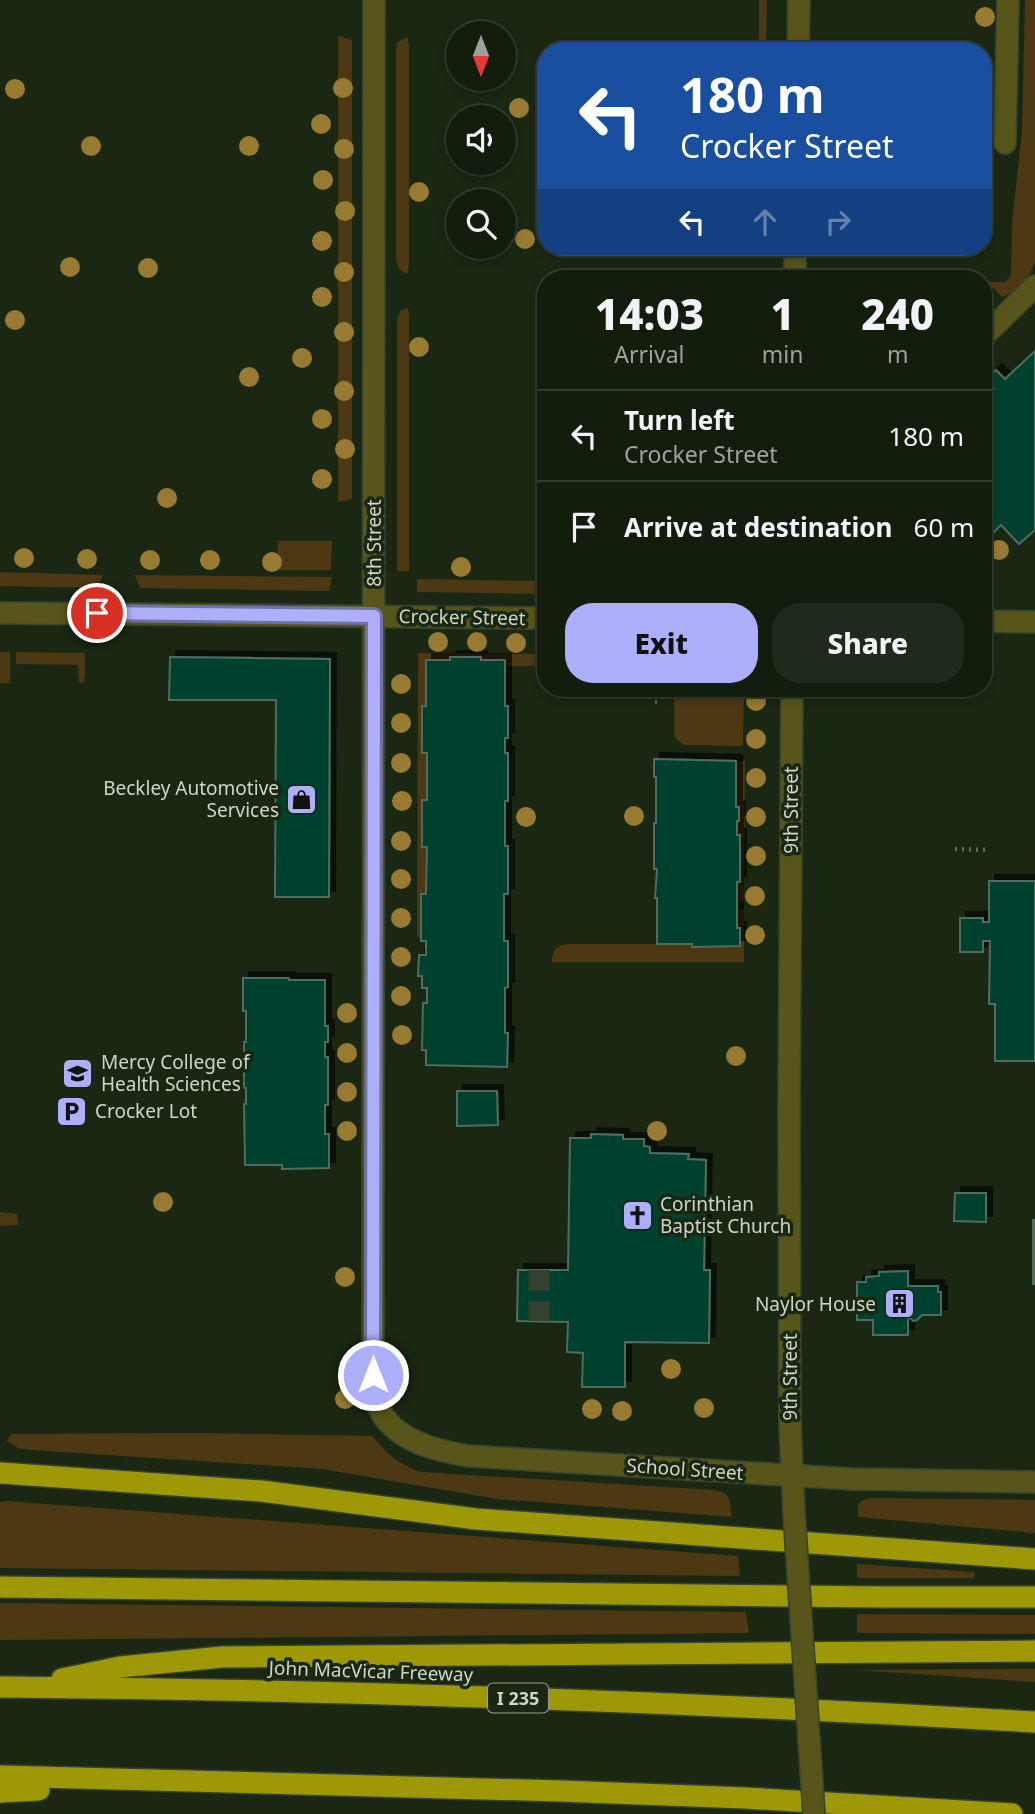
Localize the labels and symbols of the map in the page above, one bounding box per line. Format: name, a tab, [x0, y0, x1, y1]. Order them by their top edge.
north arrow	[446, 21, 516, 91]
street label: 8th Street	[361, 499, 387, 587]
pin	[67, 583, 127, 643]
street label: Crocker Street	[398, 603, 526, 631]
street label: 9th Street	[778, 766, 804, 854]
place label: Beckley Automotive Services	[103, 775, 279, 823]
shop icon: Beckley Automotive Services	[285, 782, 319, 816]
place label: Mercy College of Health Sciences	[101, 1049, 251, 1097]
school or university icon: Mercy College of Health Sciences	[61, 1056, 95, 1090]
parking icon: Crocker Lot	[55, 1094, 89, 1128]
place label: Crocker Lot	[95, 1098, 197, 1124]
place label: Corinthian Baptist Church	[660, 1191, 791, 1239]
church icon: Corinthian Baptist Church	[620, 1198, 654, 1232]
building icon: Naylor House	[882, 1287, 916, 1321]
place label: Naylor House	[755, 1291, 876, 1317]
street label: 9th Street	[777, 1333, 803, 1421]
position arrow	[336, 1338, 410, 1412]
street label: School Street	[626, 1452, 744, 1486]
street label: John MacVicar Freeway	[266, 1654, 474, 1688]
road number: I 235	[488, 1684, 548, 1713]

